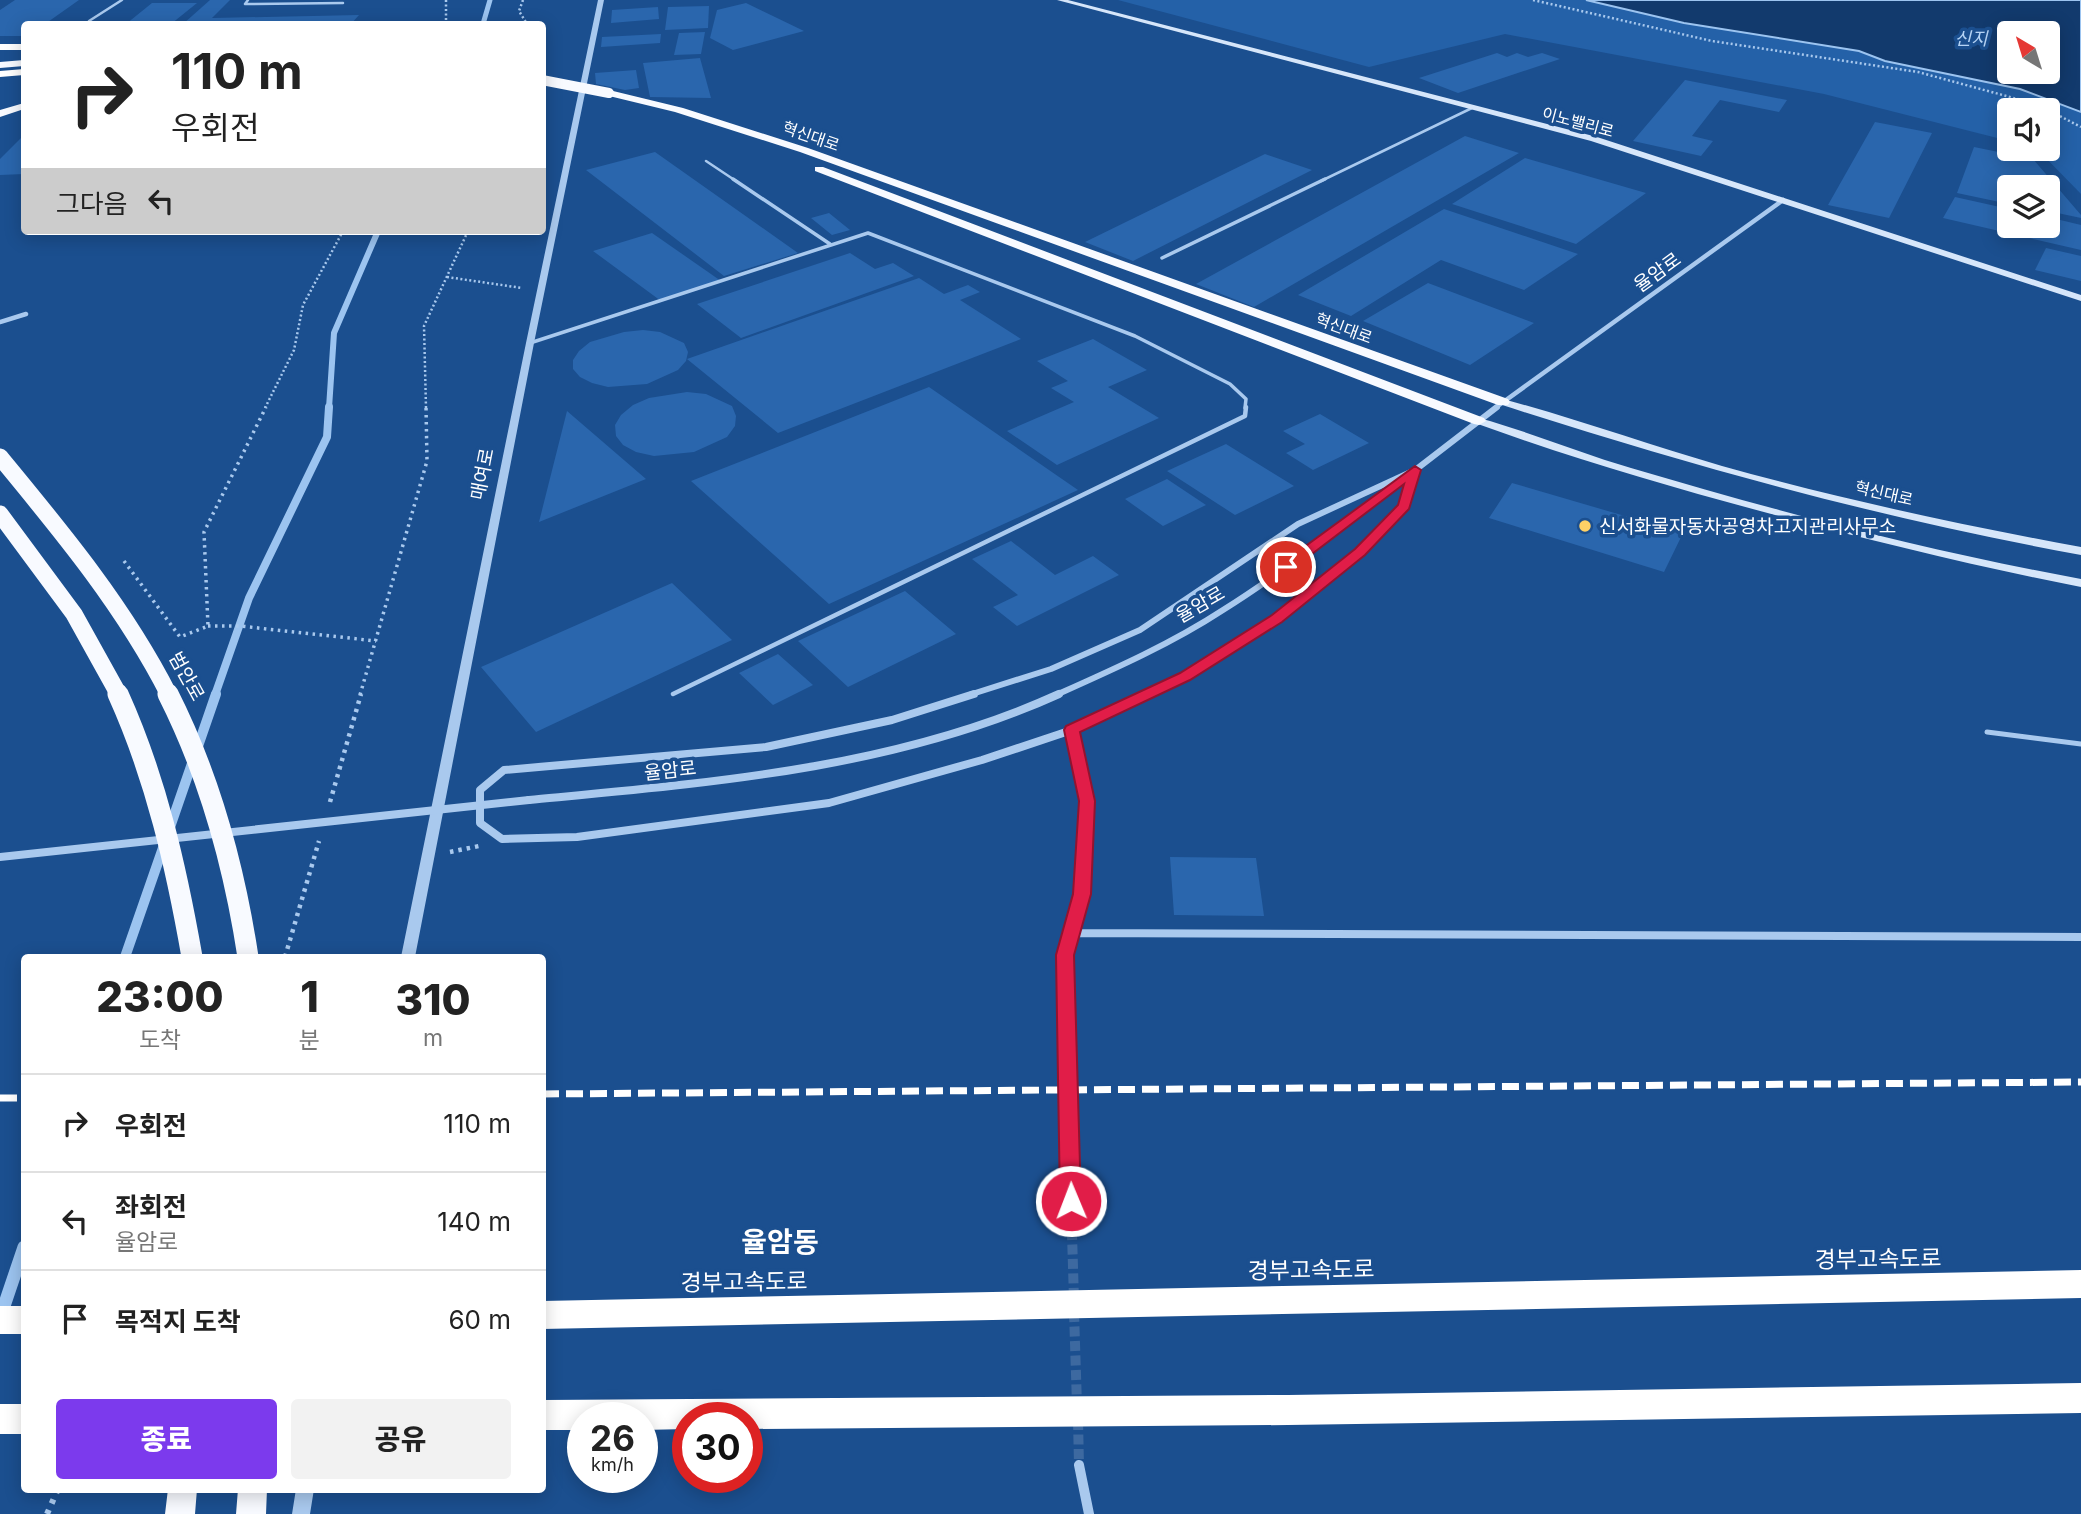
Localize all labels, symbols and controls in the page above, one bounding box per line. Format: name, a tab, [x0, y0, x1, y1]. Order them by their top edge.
north arrow	[1997, 21, 2060, 84]
map controls	[1997, 21, 2060, 238]
water label: 신지	[1954, 28, 1989, 49]
text: 110 m	[171, 42, 303, 101]
icon: right	[56, 49, 147, 140]
button: sound	[1997, 98, 2060, 161]
street label: 이노밸리로	[1540, 103, 1616, 141]
text: 우회전	[171, 108, 259, 147]
street label: 혁신대로	[780, 117, 842, 155]
button: layers	[1997, 175, 2060, 238]
icon: left	[142, 182, 180, 220]
text: 그다음	[56, 188, 128, 219]
street label: 율암로	[1629, 248, 1685, 297]
street label: 혁신대로	[1313, 309, 1375, 348]
street label: 매여로	[466, 446, 499, 502]
street label: 혁신대로	[1853, 477, 1915, 509]
place label: 신서화물자동차공영차고지관리사무소	[1599, 515, 1896, 538]
marker: 신서화물자동차공영차고지관리사무소	[1577, 518, 1593, 534]
pin	[1256, 537, 1316, 597]
icon: arrive	[1267, 548, 1305, 586]
street label: 율암로	[1172, 581, 1229, 628]
street label: 범안로	[164, 648, 209, 705]
street label: 율암로	[643, 756, 697, 785]
text: 23:00	[96, 971, 224, 1022]
text: 1	[300, 971, 319, 1022]
text: 310	[395, 974, 471, 1025]
text: m	[423, 1024, 443, 1052]
text: 도착	[139, 1026, 181, 1054]
text: 분	[299, 1026, 320, 1054]
icon: right	[56, 1104, 94, 1142]
text: 110 m	[443, 1108, 511, 1139]
text: 우회전	[115, 1110, 187, 1141]
position arrow	[1034, 1164, 1108, 1238]
text: 좌회전	[115, 1191, 187, 1222]
icon: left	[56, 1202, 94, 1240]
text: 140 m	[437, 1206, 511, 1237]
district label: 율암동	[741, 1225, 819, 1259]
text: 율암로	[115, 1228, 178, 1256]
street label: 경부고속도로	[1814, 1244, 1942, 1274]
street label: 경부고속도로	[1247, 1255, 1375, 1285]
street label: 경부고속도로	[680, 1267, 808, 1297]
icon: arrive	[56, 1300, 94, 1338]
text: 60 m	[448, 1304, 511, 1335]
text: 목적지 도착	[115, 1306, 241, 1337]
button: 종료	[56, 1399, 277, 1479]
button: 공유	[291, 1399, 511, 1479]
speed limit sign: 30	[672, 1402, 763, 1493]
text: 26	[590, 1417, 635, 1459]
text: km/h	[591, 1454, 634, 1475]

